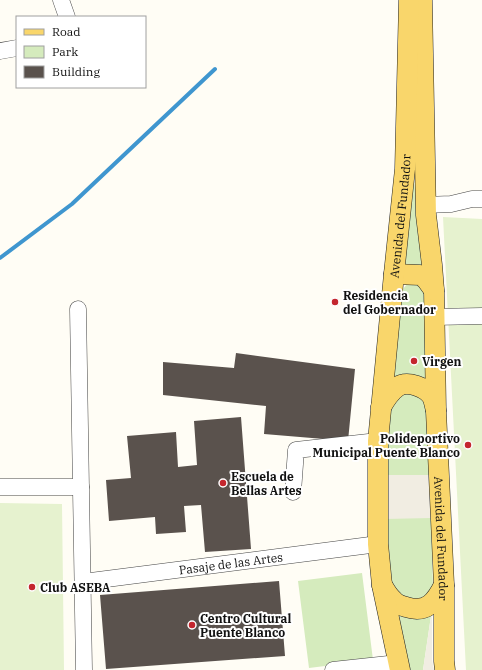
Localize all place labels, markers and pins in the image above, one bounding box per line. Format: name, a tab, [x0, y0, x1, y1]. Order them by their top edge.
place label: Residencia del Gobernador	[343, 288, 436, 317]
marker: Residencia del Gobernador	[330, 297, 340, 307]
place label: Virgen	[422, 354, 461, 369]
marker: Virgen	[409, 356, 419, 366]
place label: Polideportivo Municipal Puente Blanco	[313, 431, 460, 460]
marker: Polideportivo Municipal Puente Blanco	[463, 440, 473, 450]
place label: Escuela de Bellas Artes	[231, 469, 302, 498]
marker: Escuela de Bellas Artes	[218, 478, 228, 488]
place label: Club ASEBA	[40, 580, 111, 595]
marker: Club ASEBA	[27, 582, 37, 592]
place label: Centro Cultural Puente Blanco	[200, 611, 291, 640]
marker: Centro Cultural Puente Blanco	[187, 620, 197, 630]

